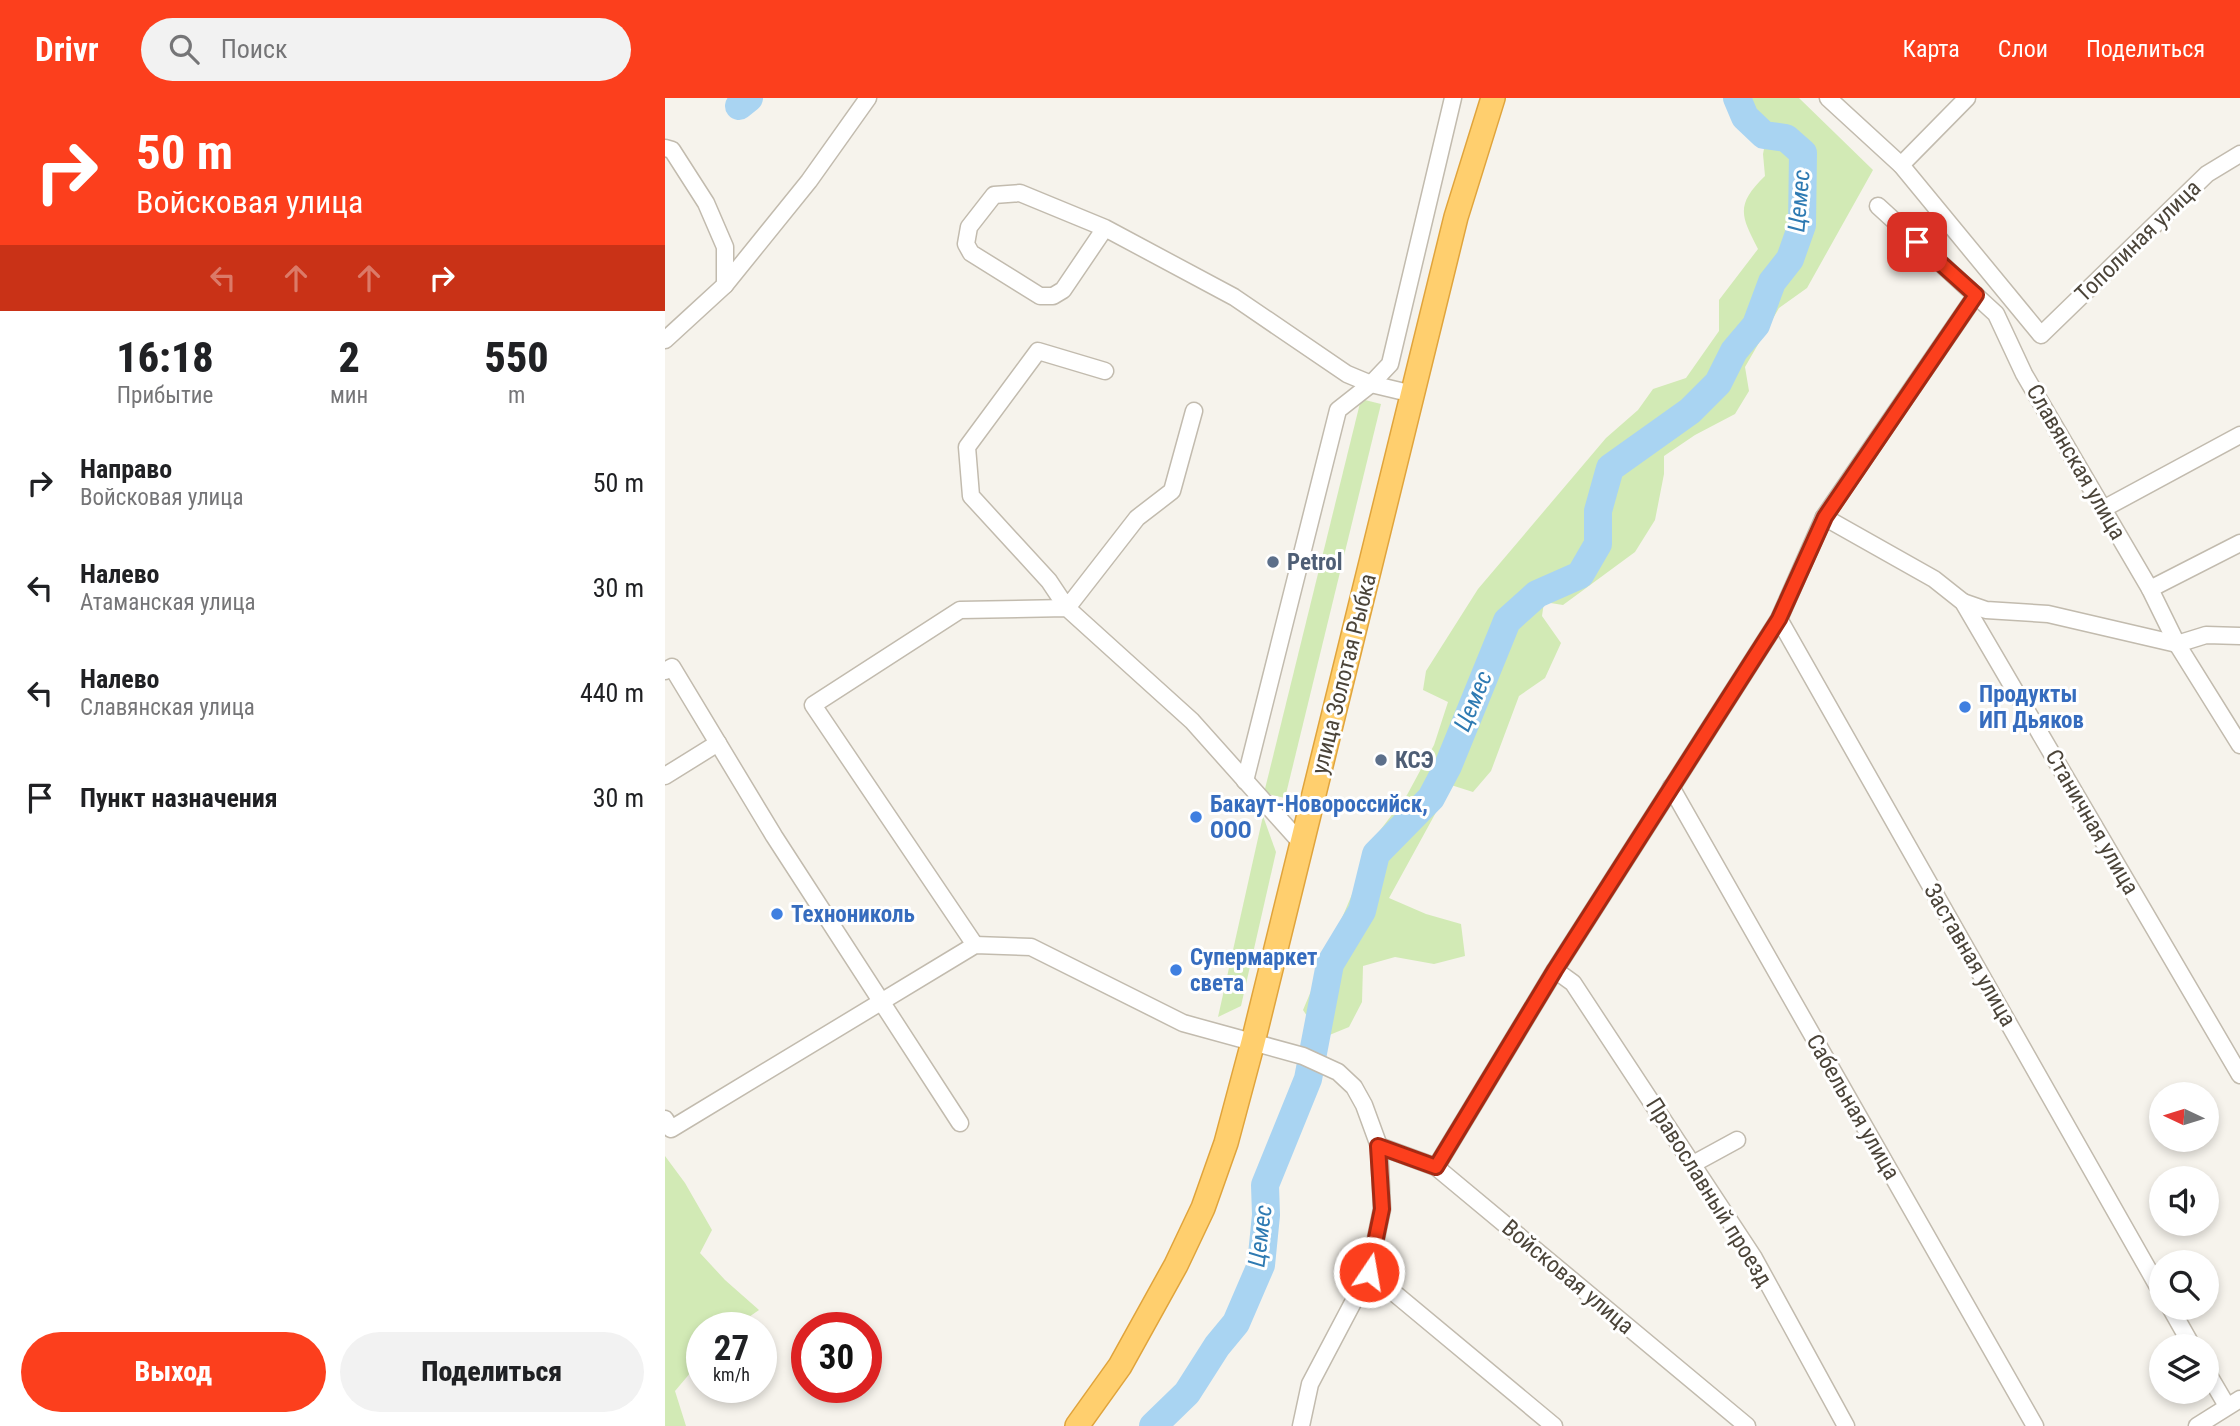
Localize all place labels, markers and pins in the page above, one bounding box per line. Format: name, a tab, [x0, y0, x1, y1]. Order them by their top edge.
pin	[1887, 212, 1947, 272]
place label: Petrol	[1287, 549, 1342, 576]
marker: Petrol	[1265, 554, 1281, 570]
place label: Продукты ИП Дьяков	[1979, 681, 2084, 734]
marker: Продукты ИП Дьяков	[1957, 699, 1973, 715]
place label: КСЭ	[1395, 747, 1434, 774]
marker: КСЭ	[1373, 752, 1389, 768]
place label: Бакаут-Новороссийск, ООО	[1210, 791, 1428, 844]
marker: Бакаут-Новороссийск, ООО	[1188, 809, 1204, 825]
place label: Технониколь	[791, 901, 915, 928]
marker: Технониколь	[769, 906, 785, 922]
place label: Супермаркет света	[1190, 944, 1317, 997]
marker: Супермаркет света	[1168, 962, 1184, 978]

